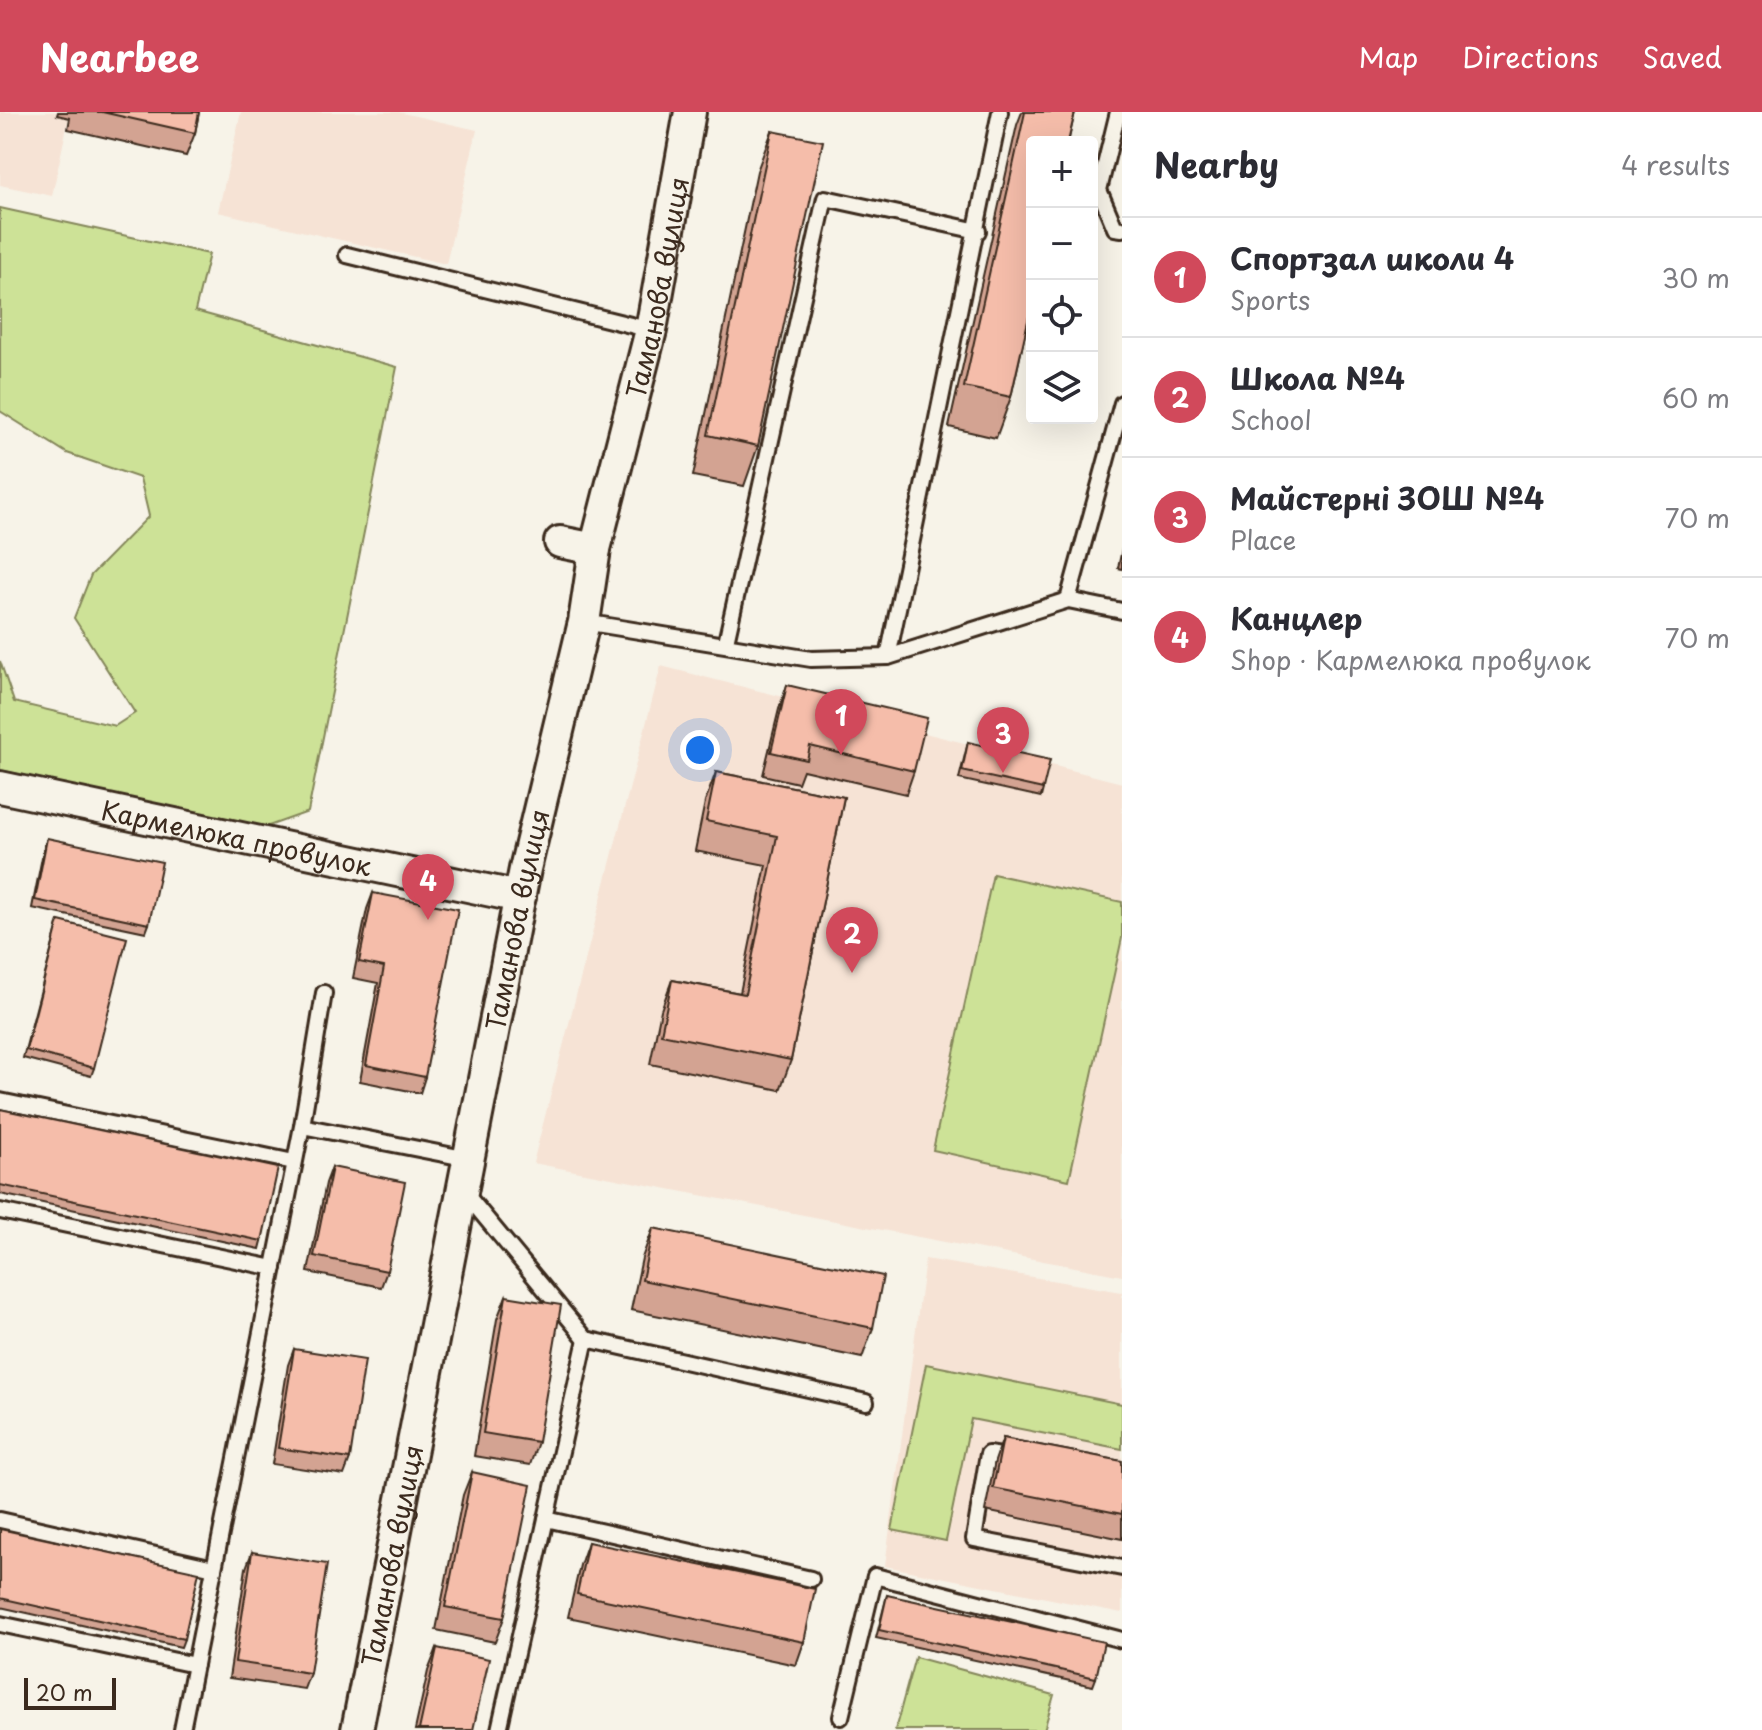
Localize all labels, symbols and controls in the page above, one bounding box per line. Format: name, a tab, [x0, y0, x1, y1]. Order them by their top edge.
text: Nearbee	[40, 28, 199, 85]
text: Map	[1359, 35, 1418, 78]
text: Directions	[1462, 35, 1599, 78]
text: Saved	[1643, 35, 1722, 78]
map controls	[1026, 136, 1098, 424]
button: +	[1026, 136, 1098, 208]
text: Nearby	[1154, 138, 1279, 190]
text: 4 results	[1621, 145, 1730, 184]
street label: Таманова вулиця	[615, 174, 698, 402]
button: −	[1026, 208, 1098, 280]
text: Спортзал школи 4	[1230, 235, 1514, 280]
text: 1	[1174, 258, 1186, 297]
text: 30 m	[1662, 258, 1730, 297]
button: locate	[1026, 280, 1098, 352]
text: Sports	[1230, 280, 1310, 319]
button: layers	[1026, 352, 1098, 424]
text: Школа №4	[1230, 355, 1405, 400]
text: 2	[1171, 378, 1189, 417]
text: 60 m	[1662, 378, 1730, 417]
text: School	[1230, 400, 1312, 439]
text: Майстерні ЗОШ №4	[1230, 475, 1544, 520]
text: 3	[1171, 498, 1189, 537]
text: 70 m	[1665, 498, 1730, 537]
text: Place	[1230, 520, 1296, 559]
text: Канцлер	[1230, 595, 1362, 640]
text: 4	[1171, 618, 1189, 657]
text: 70 m	[1665, 618, 1730, 657]
text: Shop · Кармелюка провулок	[1230, 640, 1591, 679]
pin: 1	[815, 689, 867, 755]
pin: 3	[977, 707, 1029, 773]
your location	[680, 730, 720, 770]
street label: Кармелюка провулок	[98, 790, 376, 885]
street label: Таманова вулиця	[475, 805, 558, 1033]
pin: 4	[402, 854, 454, 920]
pin: 2	[826, 907, 878, 973]
street label: Таманова вулиця	[350, 1441, 432, 1669]
scale bar	[24, 1674, 116, 1710]
text: 20 m	[36, 1675, 93, 1708]

